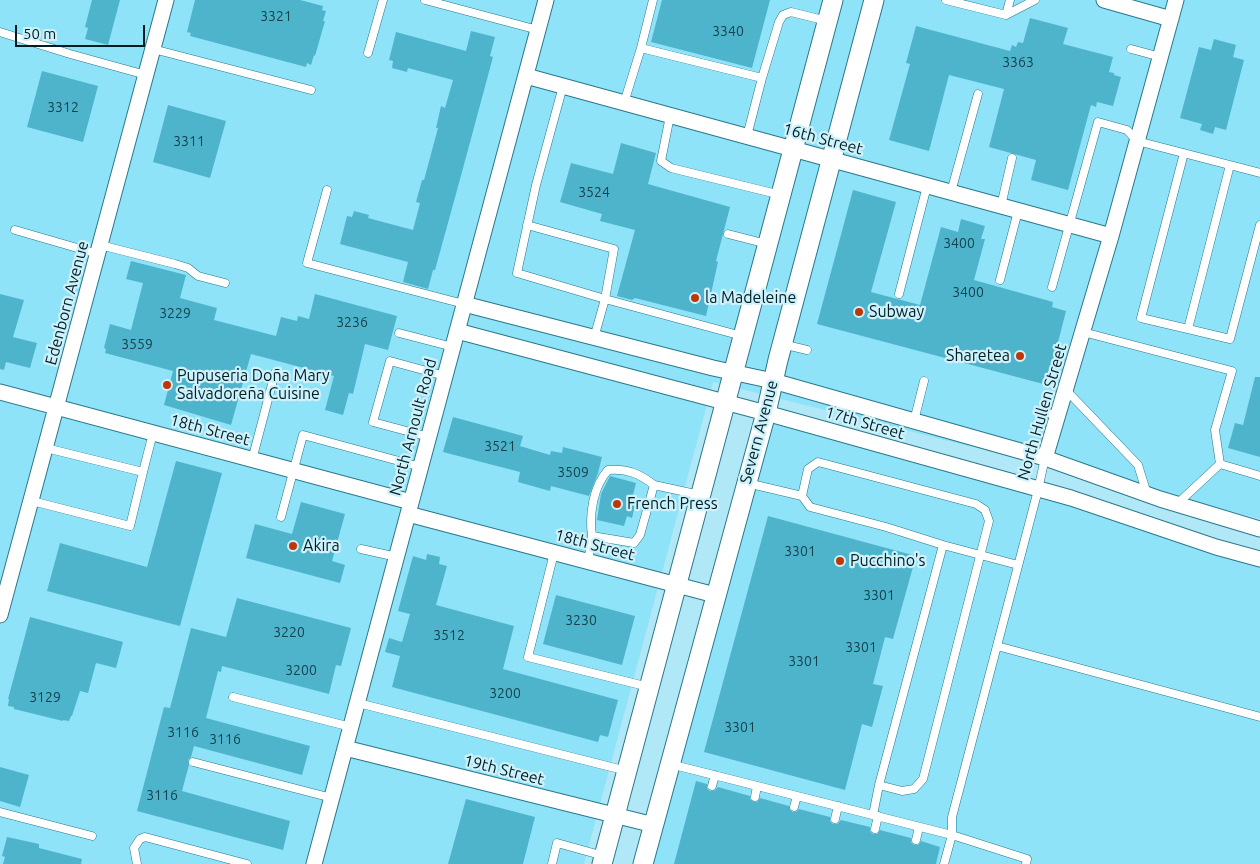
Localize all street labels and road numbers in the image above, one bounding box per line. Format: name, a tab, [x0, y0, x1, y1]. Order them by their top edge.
street label: 16th Street	[781, 119, 865, 159]
street label: Edenborn Avenue	[41, 239, 93, 367]
street label: North Hullen Street	[1013, 342, 1071, 482]
street label: North Arnoult Road	[385, 356, 441, 498]
street label: Severn Avenue	[736, 378, 782, 486]
street label: 17th Street	[823, 402, 907, 444]
street label: 18th Street	[168, 410, 252, 450]
street label: 18th Street	[553, 525, 637, 565]
street label: 19th Street	[462, 751, 546, 789]

